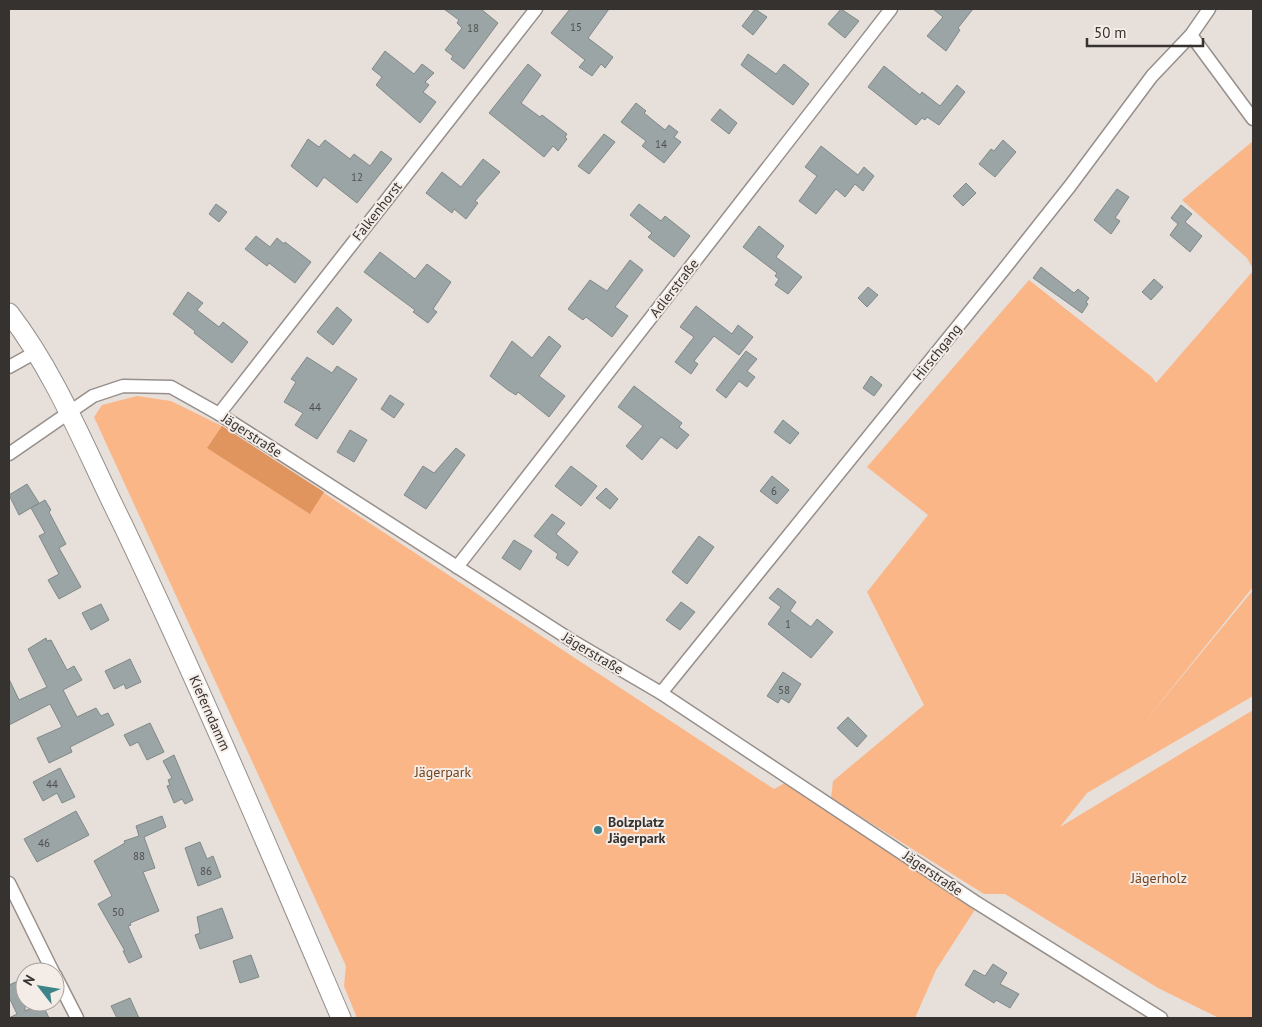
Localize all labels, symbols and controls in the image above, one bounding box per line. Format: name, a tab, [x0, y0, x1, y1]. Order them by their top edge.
scale bar	[1087, 15, 1203, 47]
house number: 15	[570, 20, 582, 34]
house number: 18	[467, 21, 479, 35]
text: 50 m	[1094, 23, 1127, 42]
house number: 14	[655, 137, 667, 151]
house number: 12	[351, 170, 363, 184]
street label: Falkenhorst	[348, 178, 406, 244]
street label: Adlerstraße	[646, 255, 702, 321]
street label: Hirschgang	[909, 320, 965, 384]
house number: 44	[309, 400, 321, 414]
street label: Jägerstraße	[218, 408, 285, 461]
house number: 6	[771, 484, 777, 498]
house number: 1	[785, 617, 791, 631]
street label: Jägerstraße	[558, 627, 627, 678]
street label: Kieferndamm	[185, 673, 235, 753]
house number: 58	[778, 683, 790, 697]
park label: Jägerpark	[414, 763, 471, 781]
house number: 44	[46, 777, 58, 791]
place label: Bolzplatz Jägerpark	[607, 813, 666, 847]
marker: Bolzplatz Jägerpark	[592, 824, 604, 836]
house number: 46	[38, 836, 50, 850]
street label: Jägerstraße	[899, 846, 966, 900]
house number: 88	[133, 849, 145, 863]
house number: 86	[200, 864, 212, 878]
park label: Jägerholz	[1130, 869, 1187, 887]
house number: 50	[112, 905, 124, 919]
north arrow	[15, 962, 65, 1012]
text: N	[19, 972, 39, 989]

